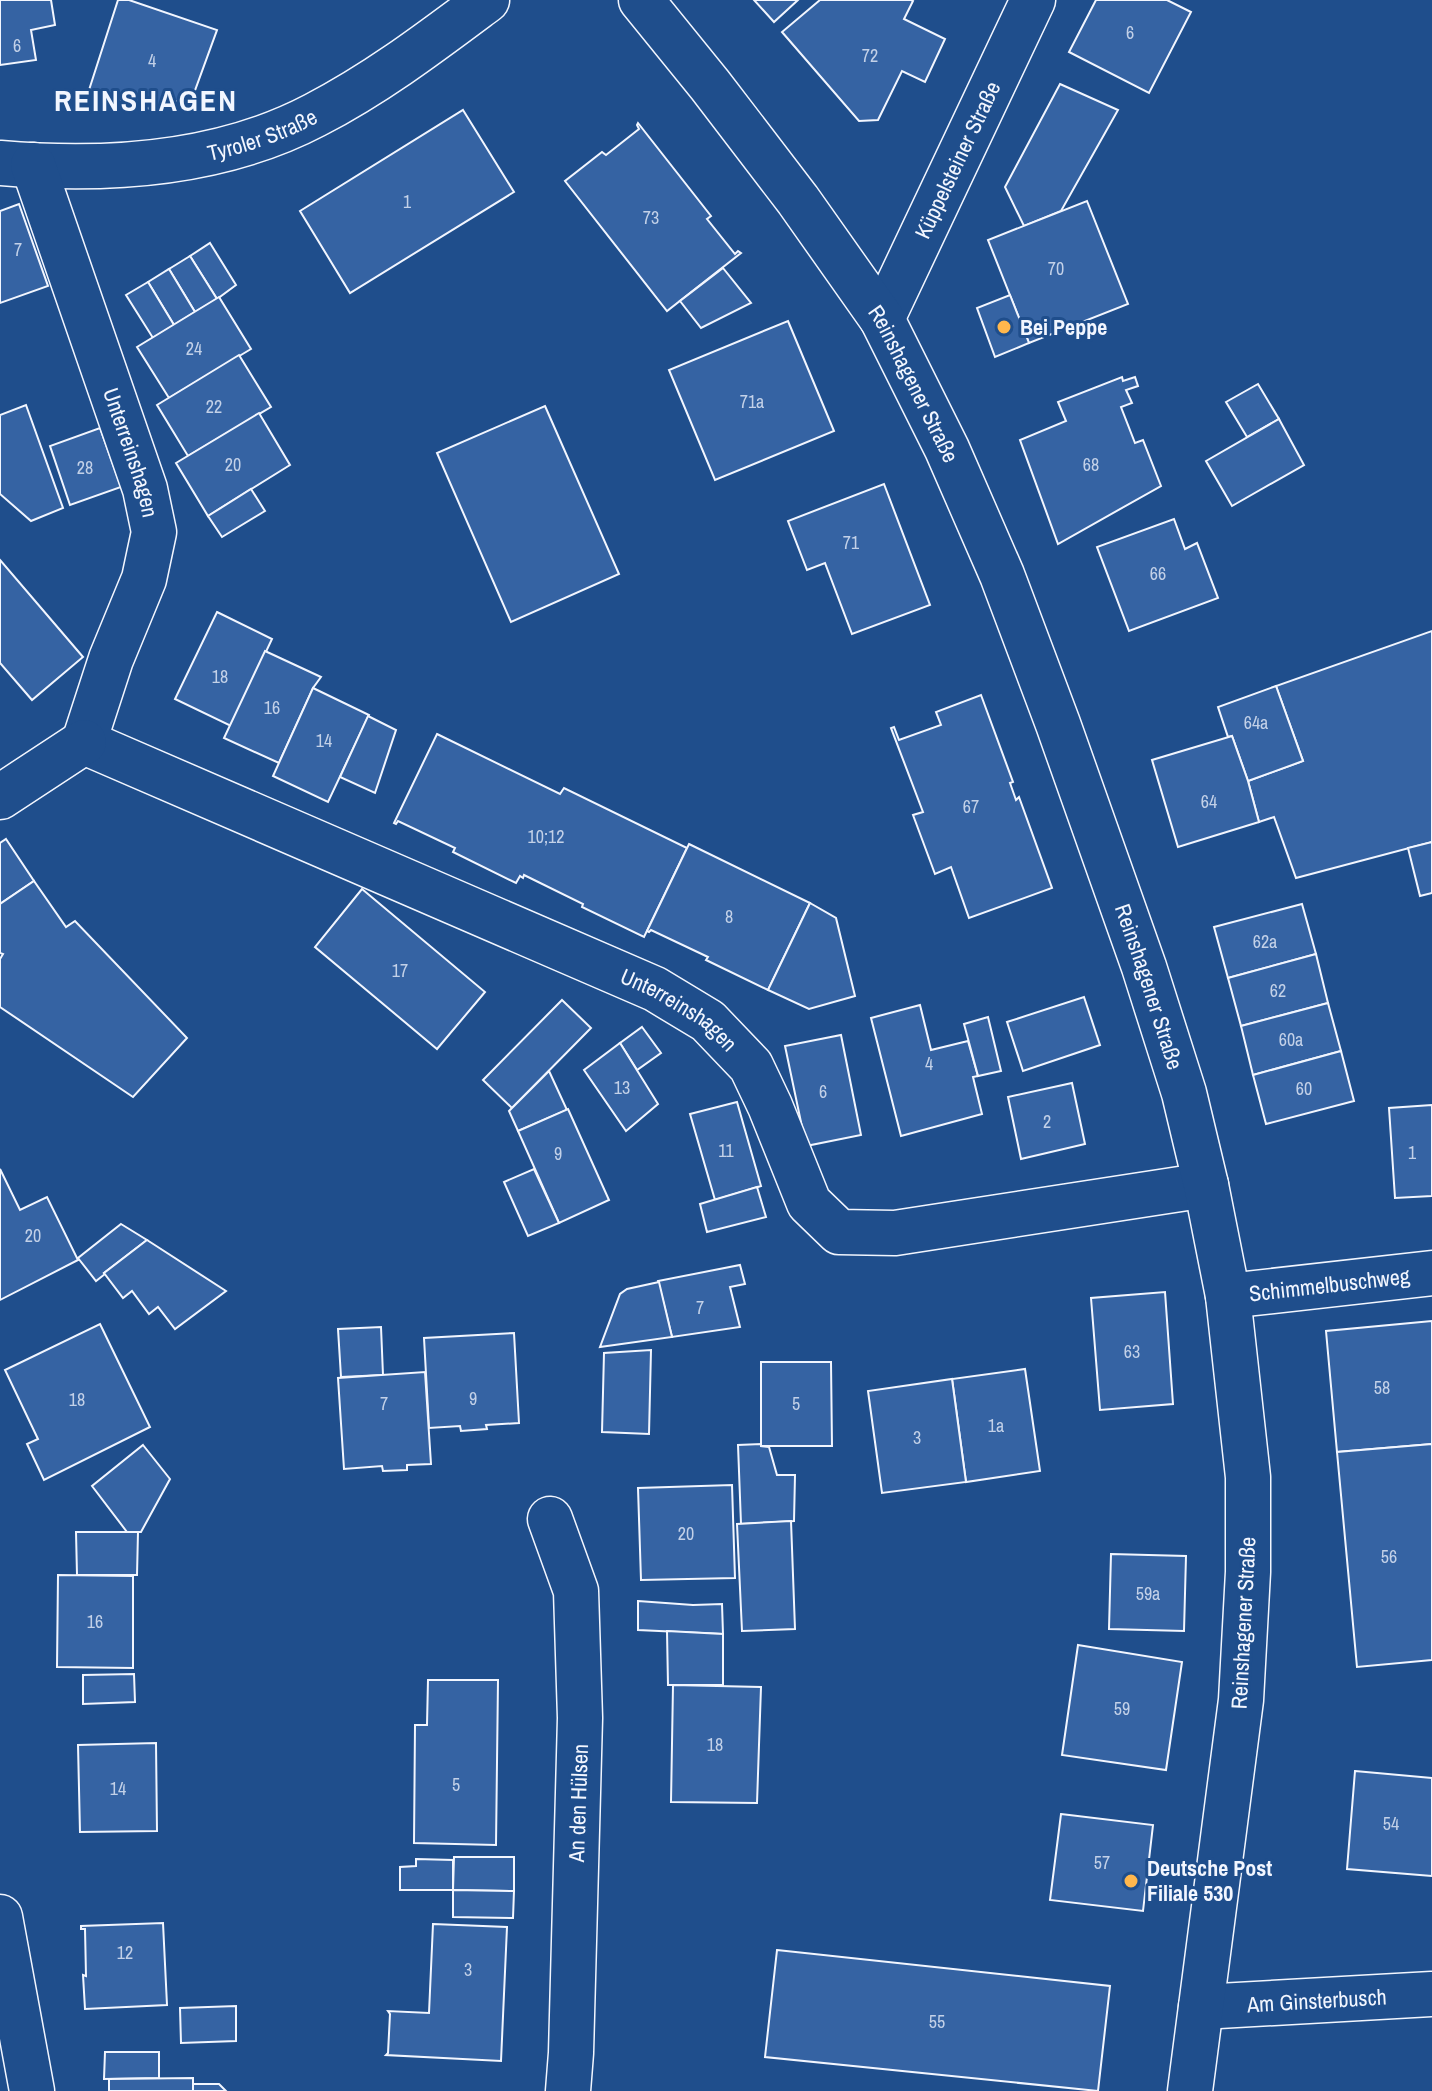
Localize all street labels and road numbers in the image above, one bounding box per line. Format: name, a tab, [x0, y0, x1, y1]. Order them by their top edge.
street label: Küppelsteiner Straße	[907, 76, 1007, 244]
street label: Tyroler Straße	[204, 102, 322, 168]
street label: Reinshagener Straße	[861, 299, 966, 467]
street label: Unterreinshagen	[96, 384, 166, 520]
street label: Reinshagener Straße	[1108, 900, 1191, 1073]
street label: Unterreinshagen	[616, 961, 744, 1058]
street label: Schimmelbuschweg	[1247, 1261, 1411, 1309]
street label: Reinshagener Straße	[1224, 1536, 1262, 1710]
street label: An den Hülsen	[561, 1743, 595, 1864]
street label: Am Ginsterbusch	[1245, 1982, 1387, 2019]

